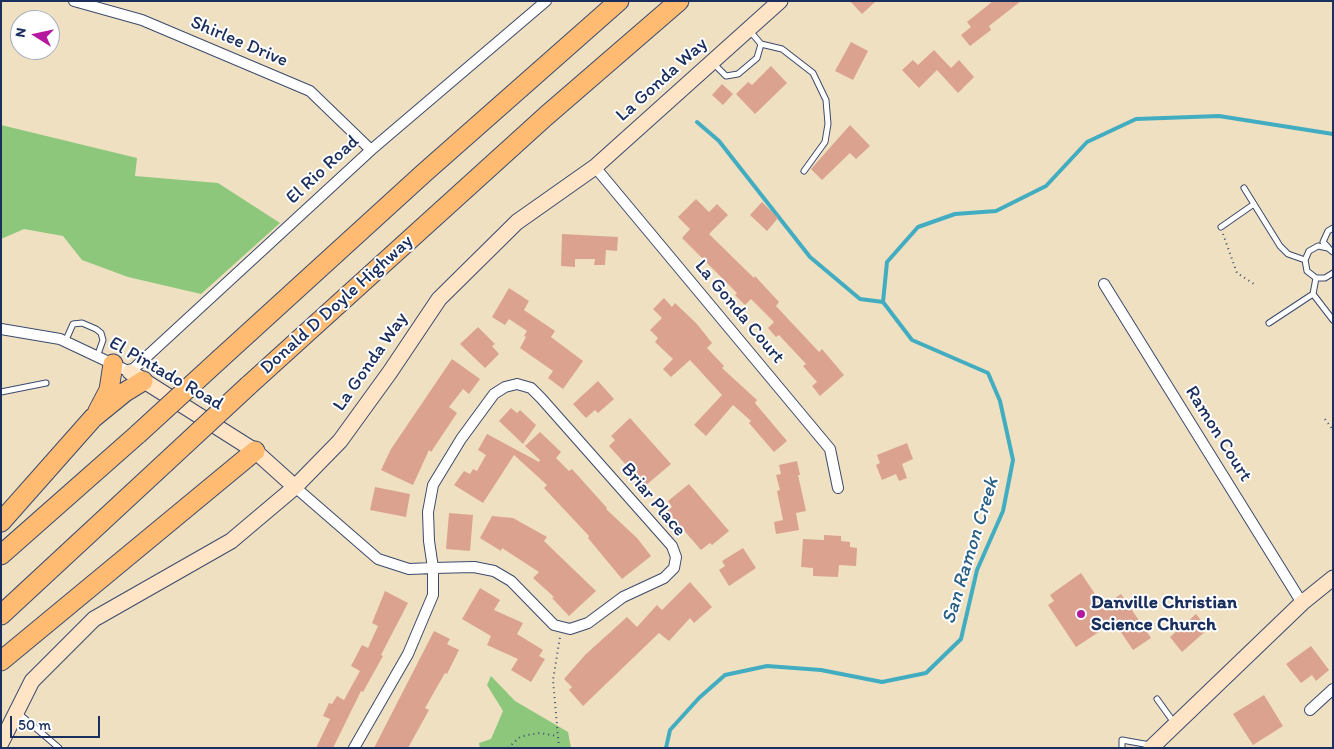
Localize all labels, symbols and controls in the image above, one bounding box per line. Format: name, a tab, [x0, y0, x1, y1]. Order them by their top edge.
north arrow	[10, 10, 60, 60]
street label: Shirlee Drive	[187, 11, 291, 73]
text: N	[12, 26, 30, 39]
street label: La Gonda Way	[612, 33, 712, 127]
street label: El Rio Road	[282, 131, 364, 209]
street label: Donald D Doyle Highway	[256, 230, 418, 380]
street label: La Gonda Court	[689, 256, 789, 368]
street label: La Gonda Way	[329, 308, 413, 416]
street label: El Pintado Road	[105, 332, 227, 416]
street label: Ramon Court	[1180, 382, 1256, 486]
street label: Briar Place	[616, 458, 690, 542]
water label: San Ramon Creek	[937, 475, 1005, 627]
place label: Danville Christian Science Church	[1091, 592, 1237, 636]
marker: Danville Christian Science Church	[1075, 608, 1087, 620]
scale bar	[12, 706, 102, 738]
text: 50 m	[18, 716, 51, 734]

